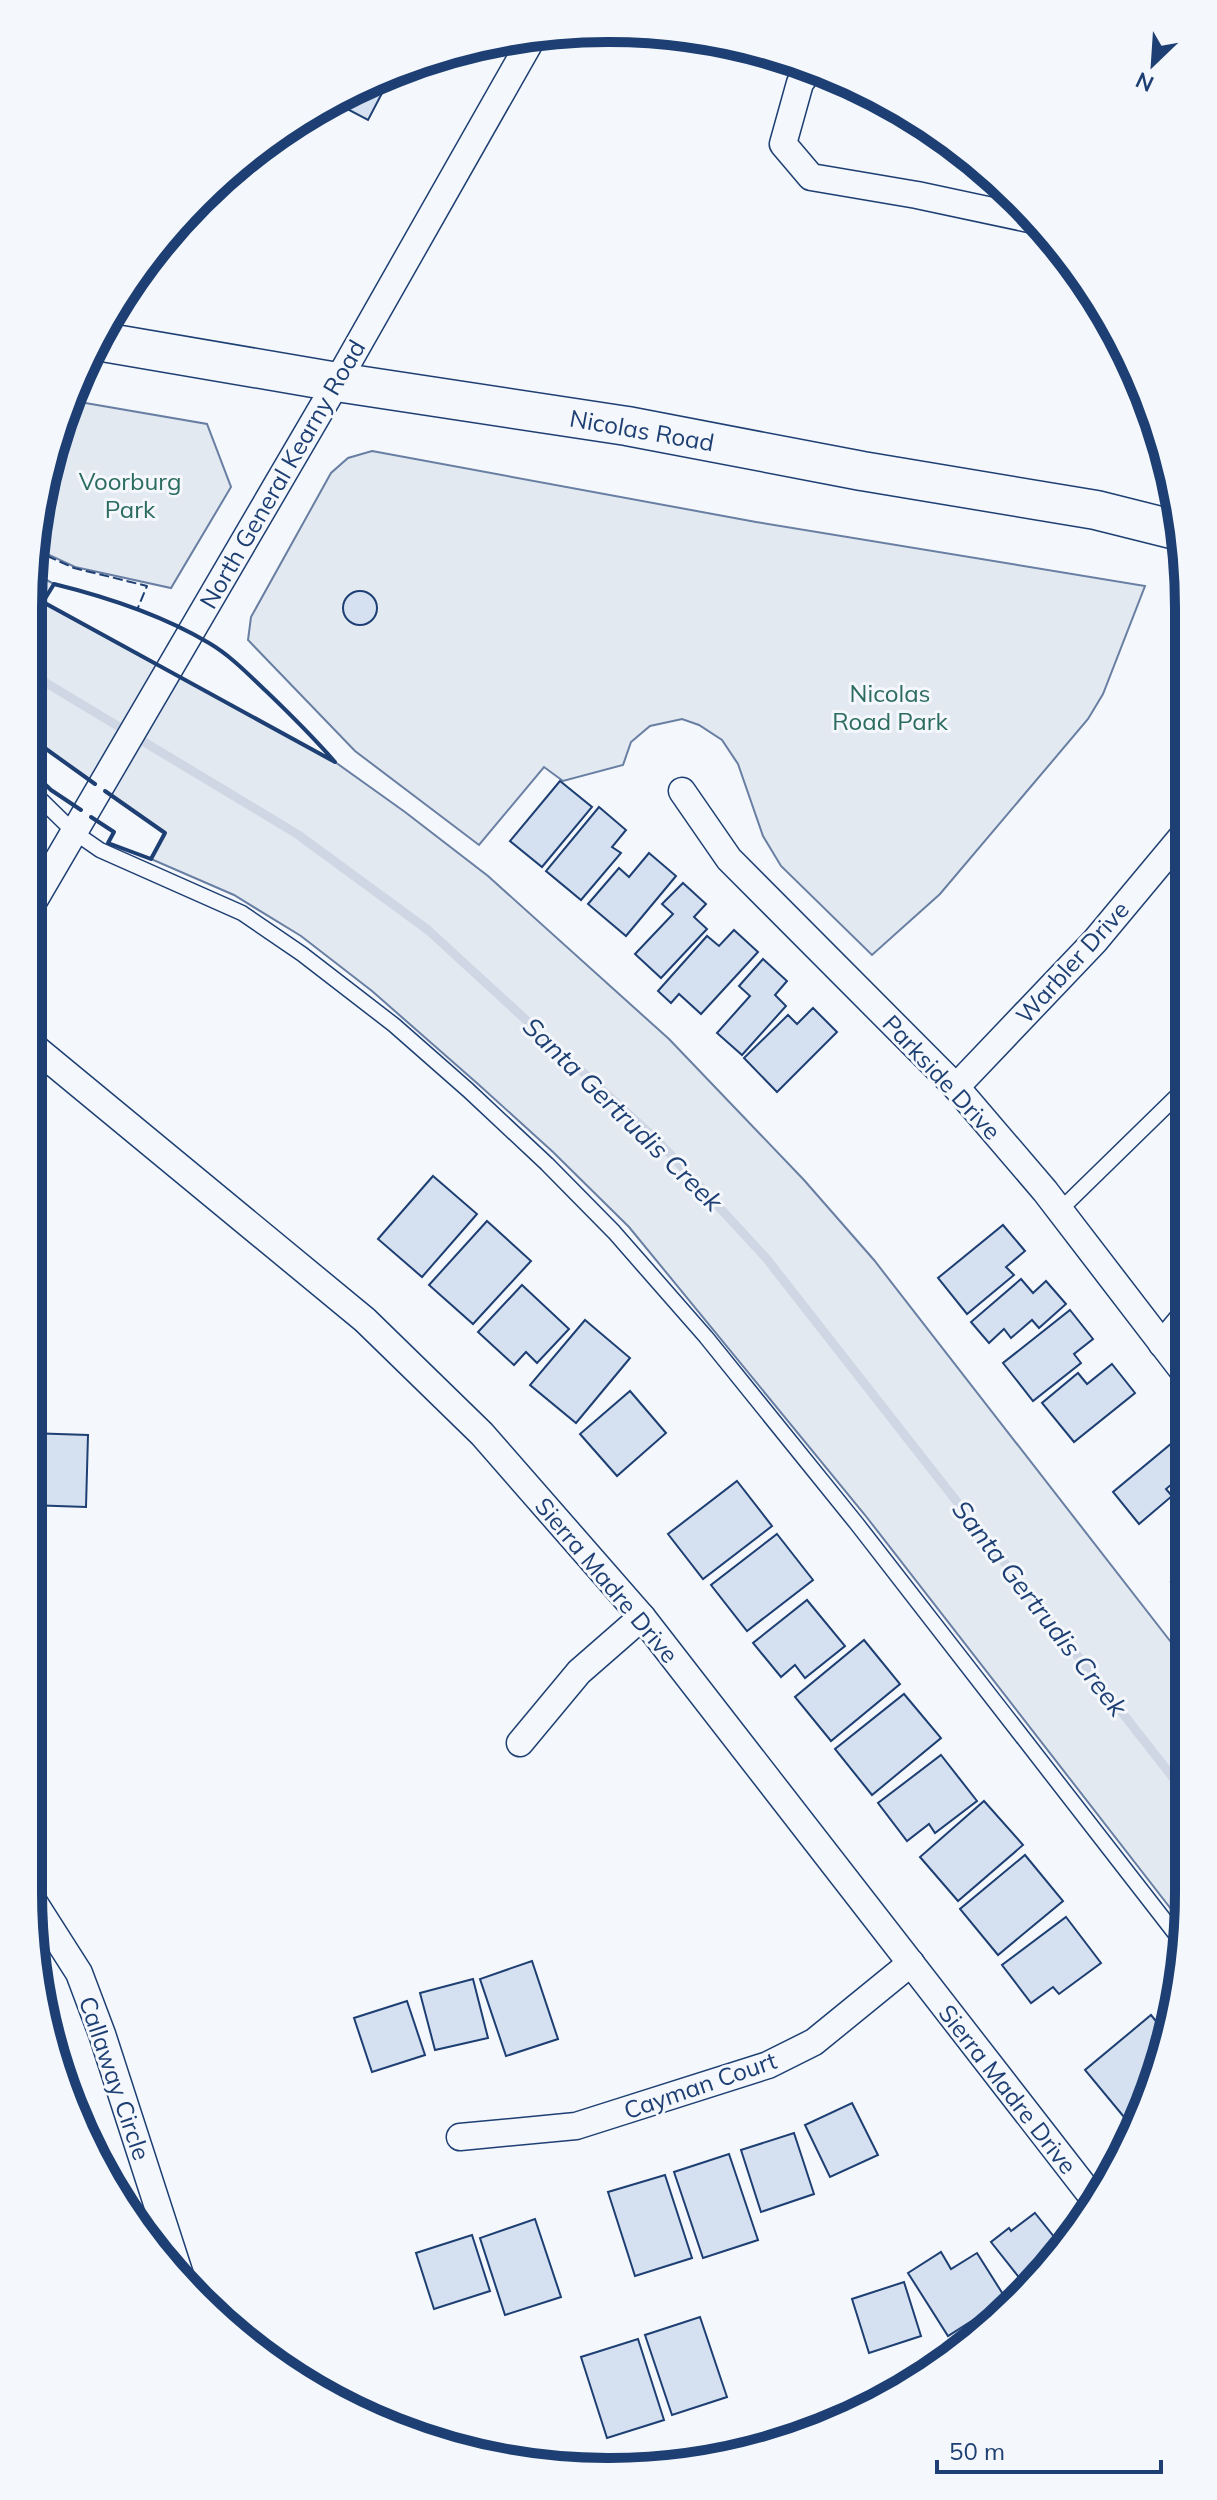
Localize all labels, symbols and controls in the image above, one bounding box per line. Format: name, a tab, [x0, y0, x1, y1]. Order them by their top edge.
north arrow	[1113, 24, 1193, 104]
text: N	[1131, 66, 1158, 98]
street label: North General Kearny Road	[193, 334, 371, 614]
street label: Nicolas Road	[567, 403, 717, 457]
park label: Voorburg Park	[79, 466, 181, 524]
park label: Nicolas Road Park	[832, 678, 948, 736]
street label: Warbler Drive	[1009, 895, 1135, 1029]
street label: Parkside Drive	[877, 1008, 1007, 1146]
water label: Santa Gertrudis Creek	[516, 1010, 730, 1219]
street label: Sierra Madre Drive	[529, 1491, 685, 1669]
water label: Santa Gertrudis Creek	[945, 1493, 1135, 1723]
street label: Callaway Circle	[73, 1992, 157, 2164]
street label: Sierra Madre Drive	[932, 1998, 1084, 2180]
street label: Cayman Court	[620, 2045, 780, 2125]
scale bar	[937, 2424, 1161, 2474]
text: 50 m	[949, 2436, 1005, 2466]

